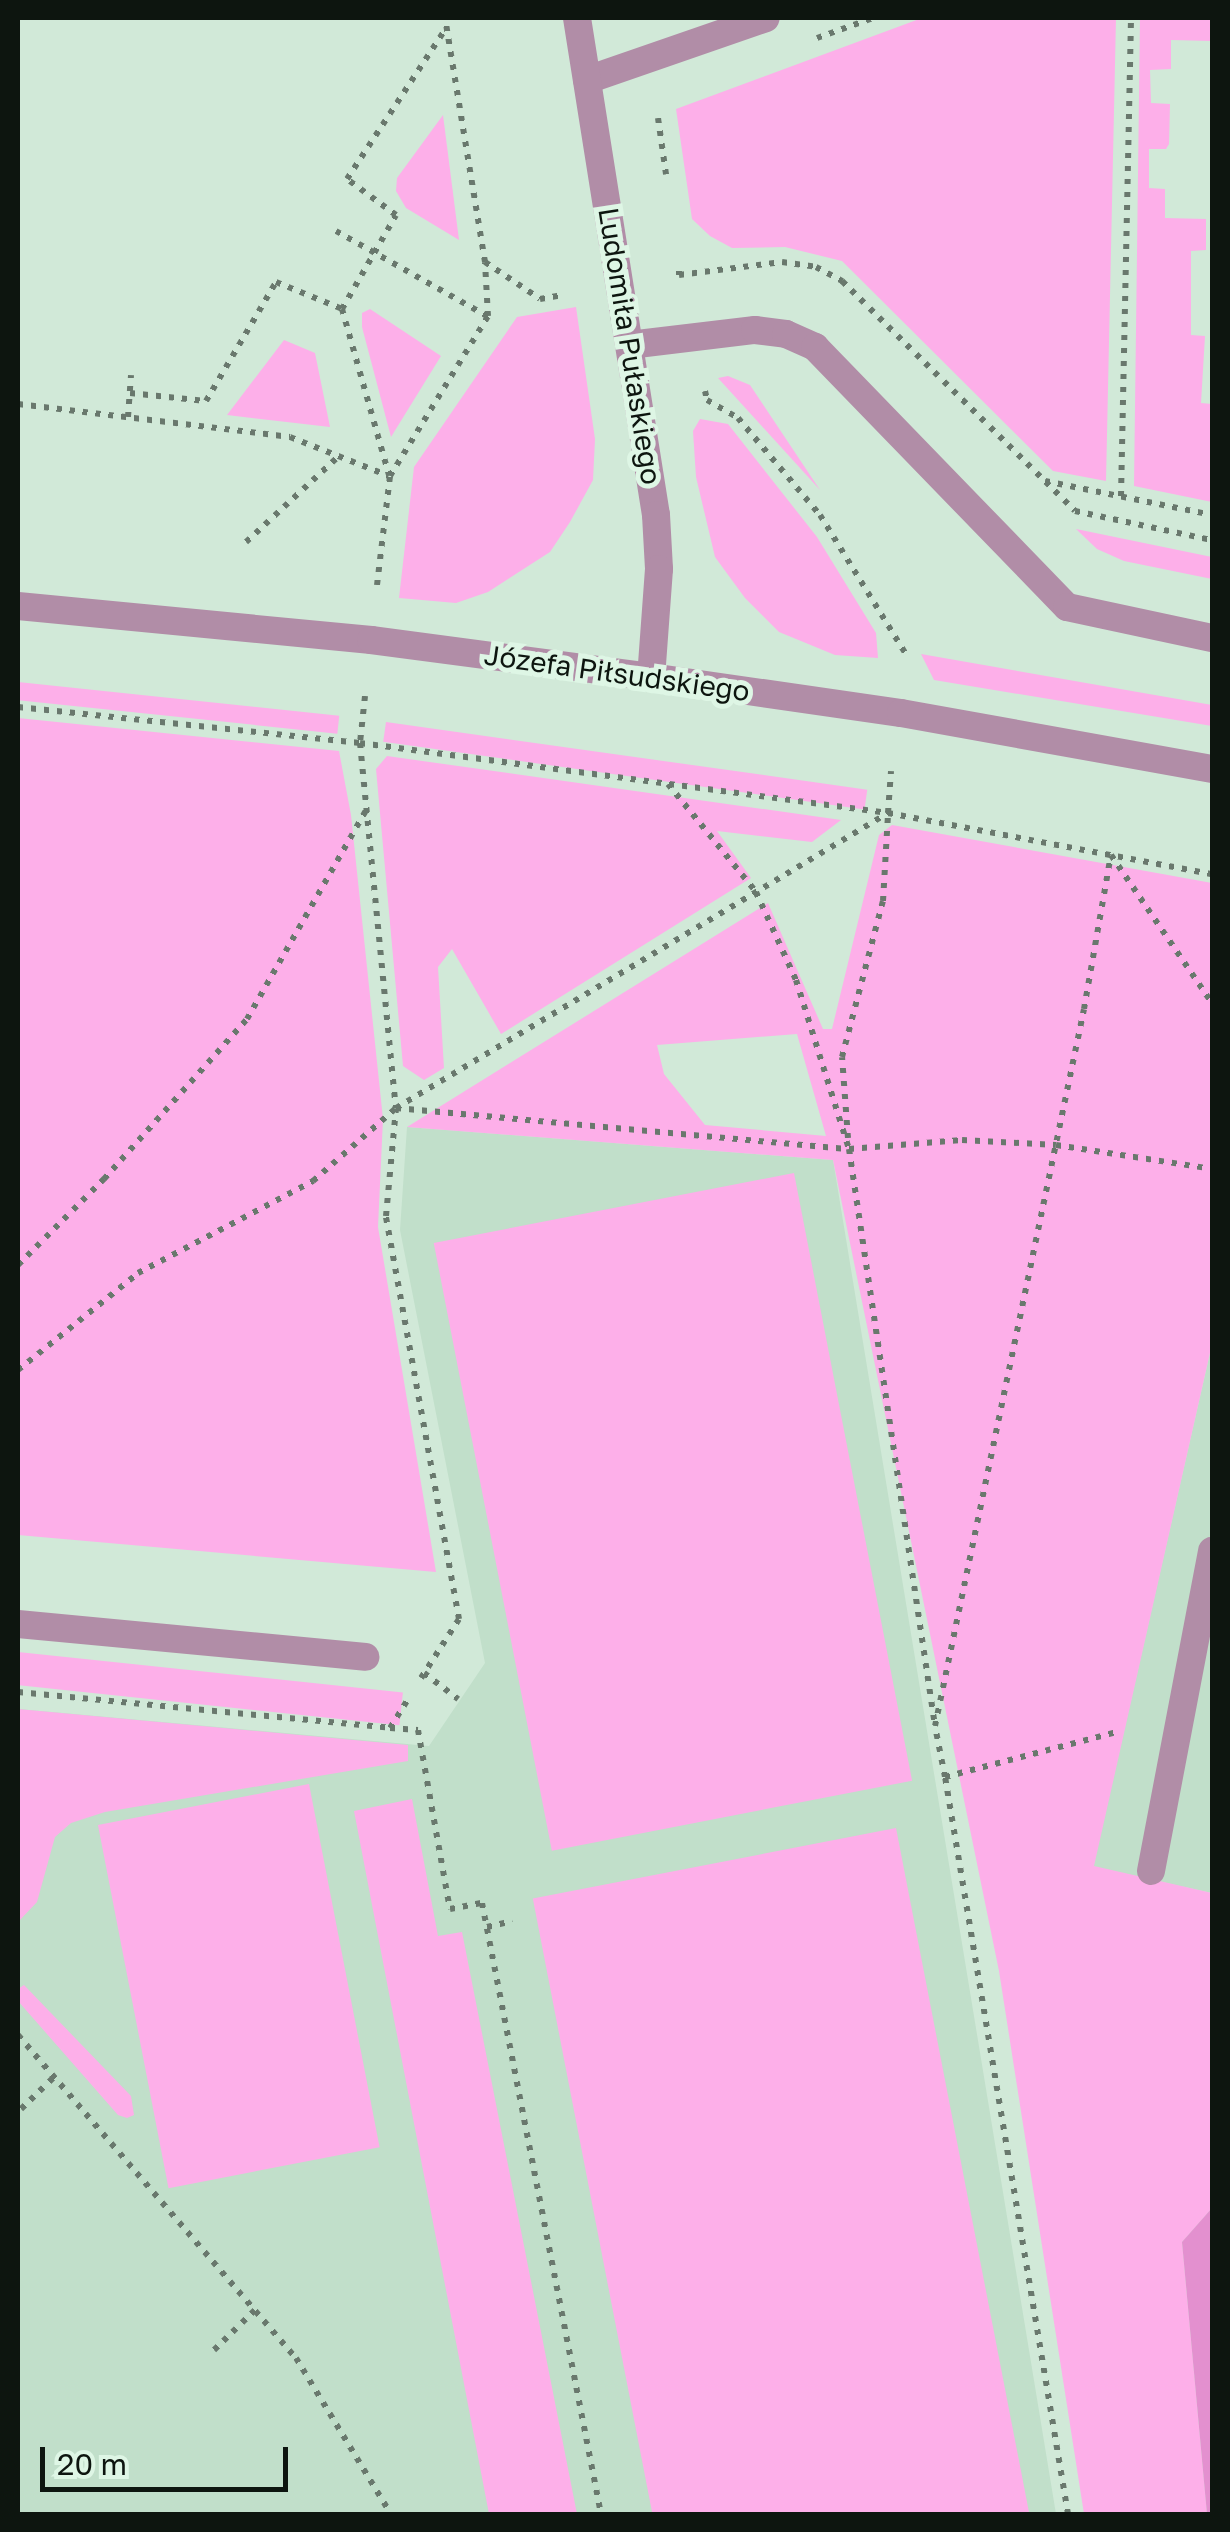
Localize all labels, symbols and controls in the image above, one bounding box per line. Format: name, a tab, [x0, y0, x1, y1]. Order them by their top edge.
street label: Ludomiła Pułaskiego	[592, 205, 668, 487]
street label: Józefa Piłsudskiego	[482, 638, 752, 708]
scale bar	[45, 2427, 292, 2489]
text: 20 m	[57, 2446, 127, 2482]

